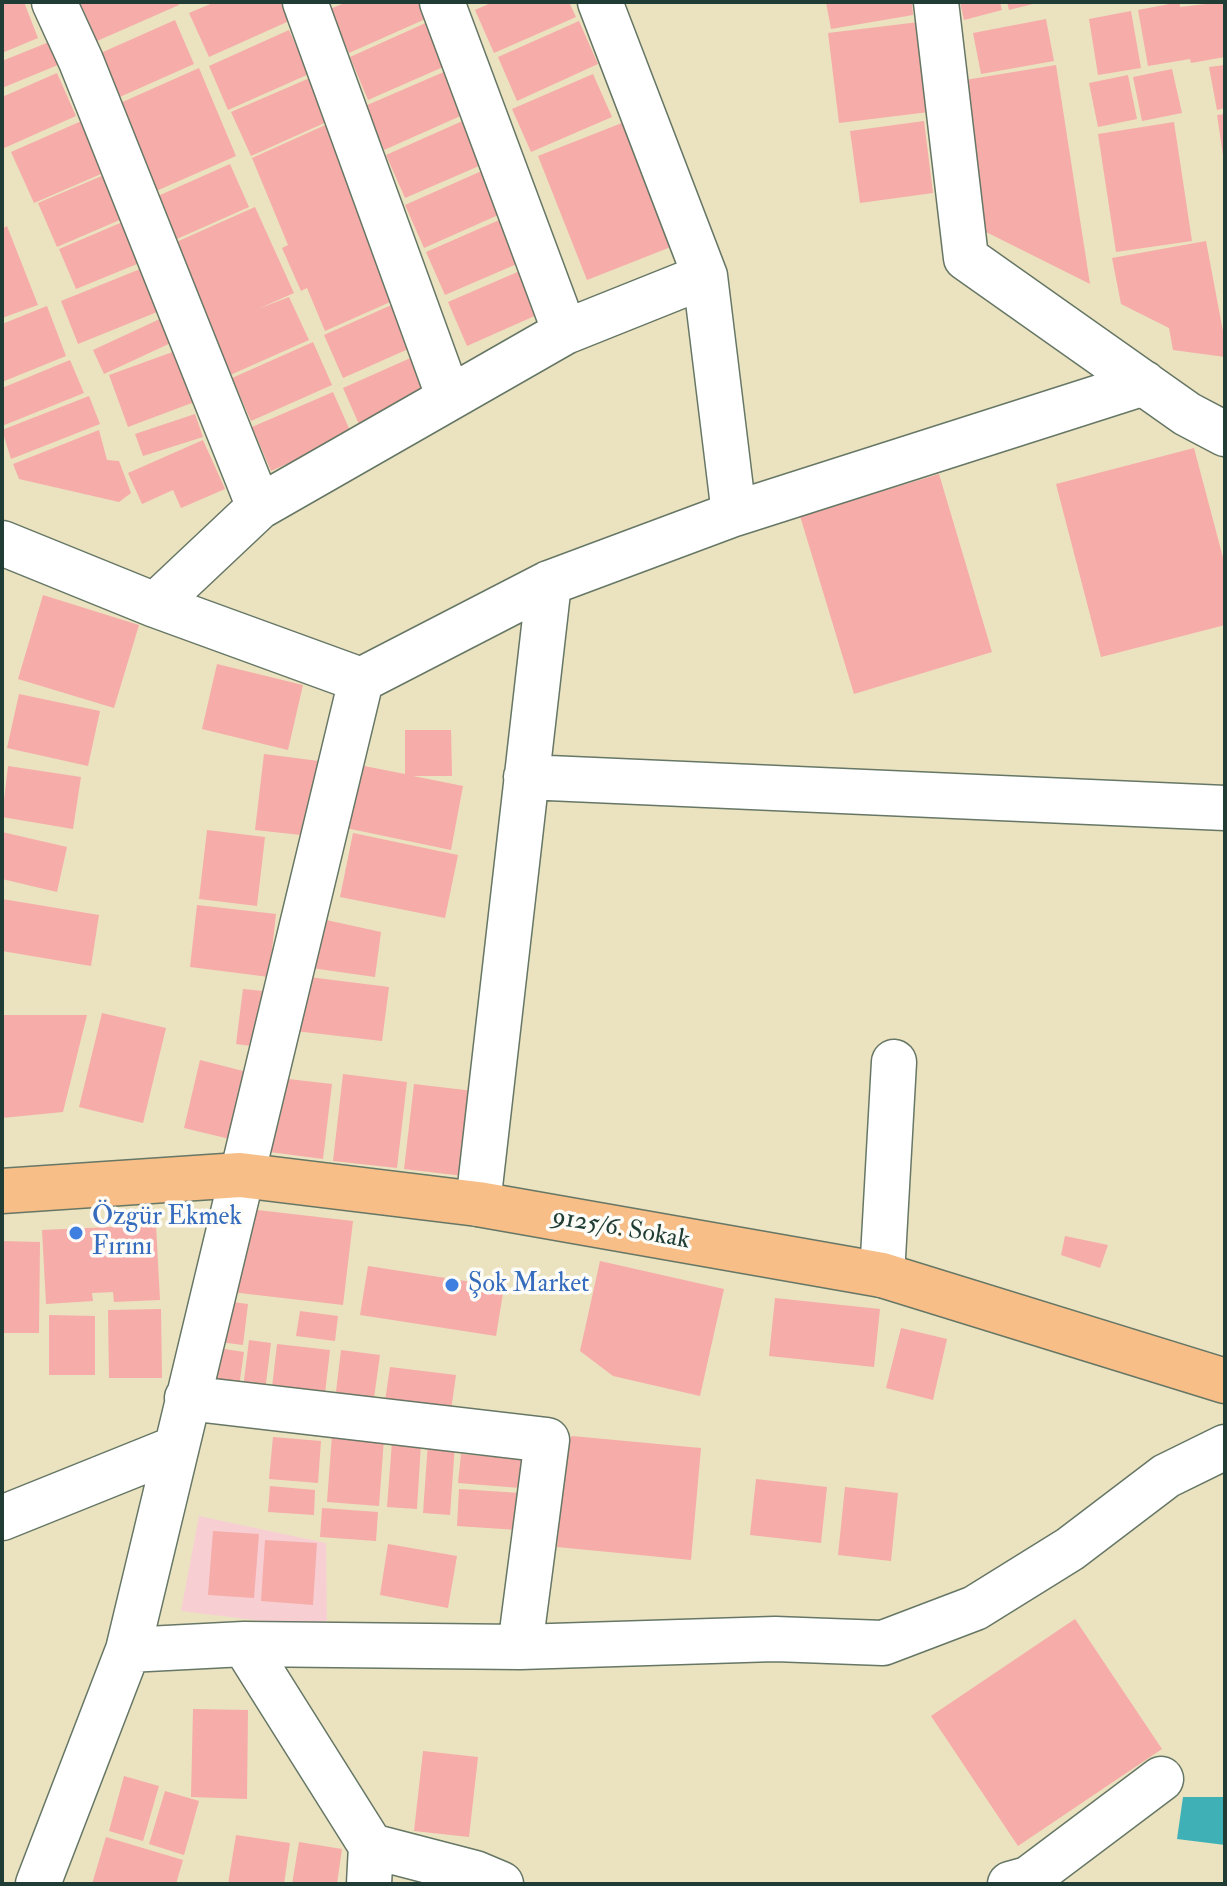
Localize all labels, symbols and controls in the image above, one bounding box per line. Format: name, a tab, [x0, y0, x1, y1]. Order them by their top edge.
place label: Özgür Ekmek Fırını	[92, 1202, 242, 1264]
street label: 9125/6. Sokak	[550, 1203, 692, 1257]
marker: Özgür Ekmek Fırını	[67, 1224, 85, 1242]
place label: Şok Market	[468, 1269, 589, 1301]
marker: Şok Market	[443, 1276, 461, 1294]

